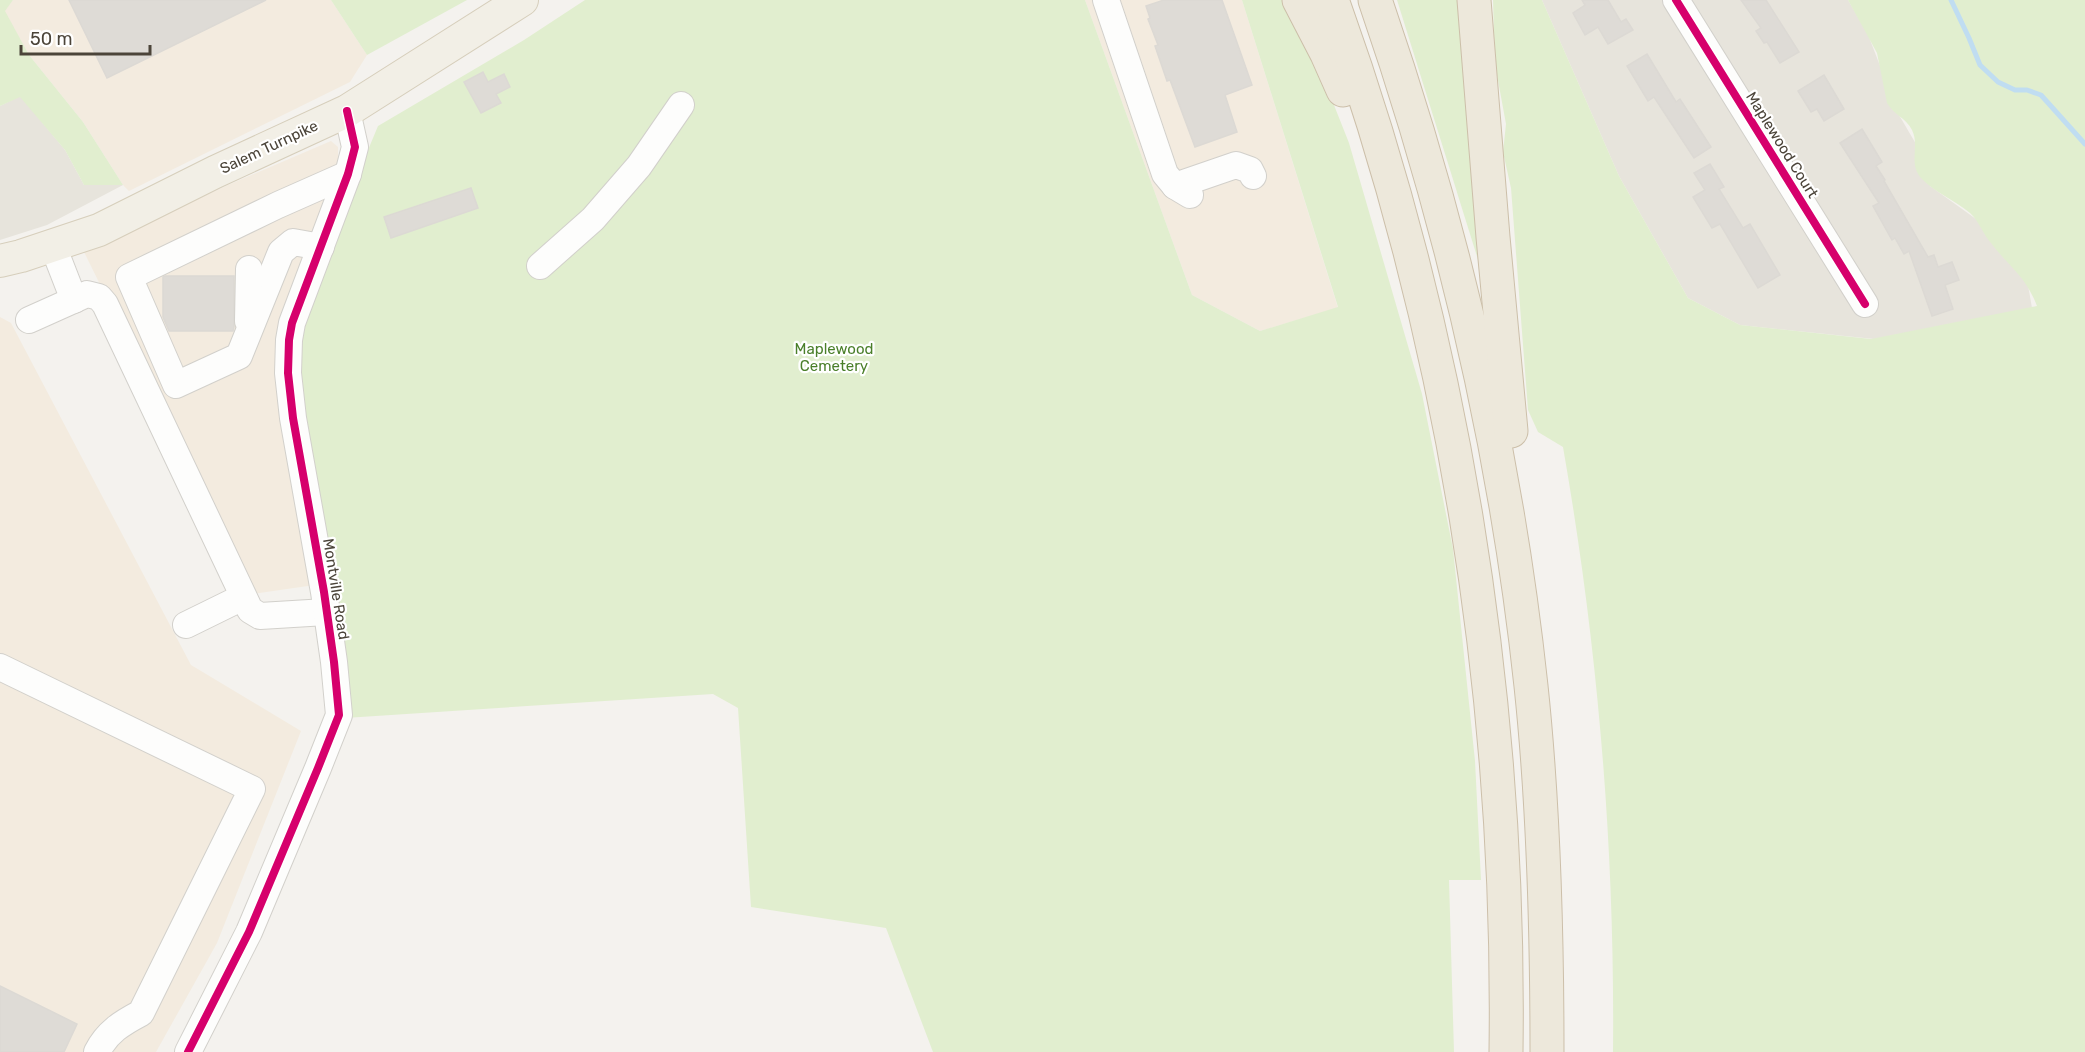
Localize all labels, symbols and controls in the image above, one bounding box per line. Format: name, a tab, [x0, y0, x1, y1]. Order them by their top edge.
scale bar	[21, 18, 150, 56]
text: 50 m	[30, 28, 73, 50]
street label: Maplewood Court	[1742, 89, 1822, 202]
street label: Salem Turnpike	[217, 116, 321, 178]
park label: Maplewood Cemetery	[795, 340, 873, 375]
street label: Montville Road	[319, 537, 353, 641]

